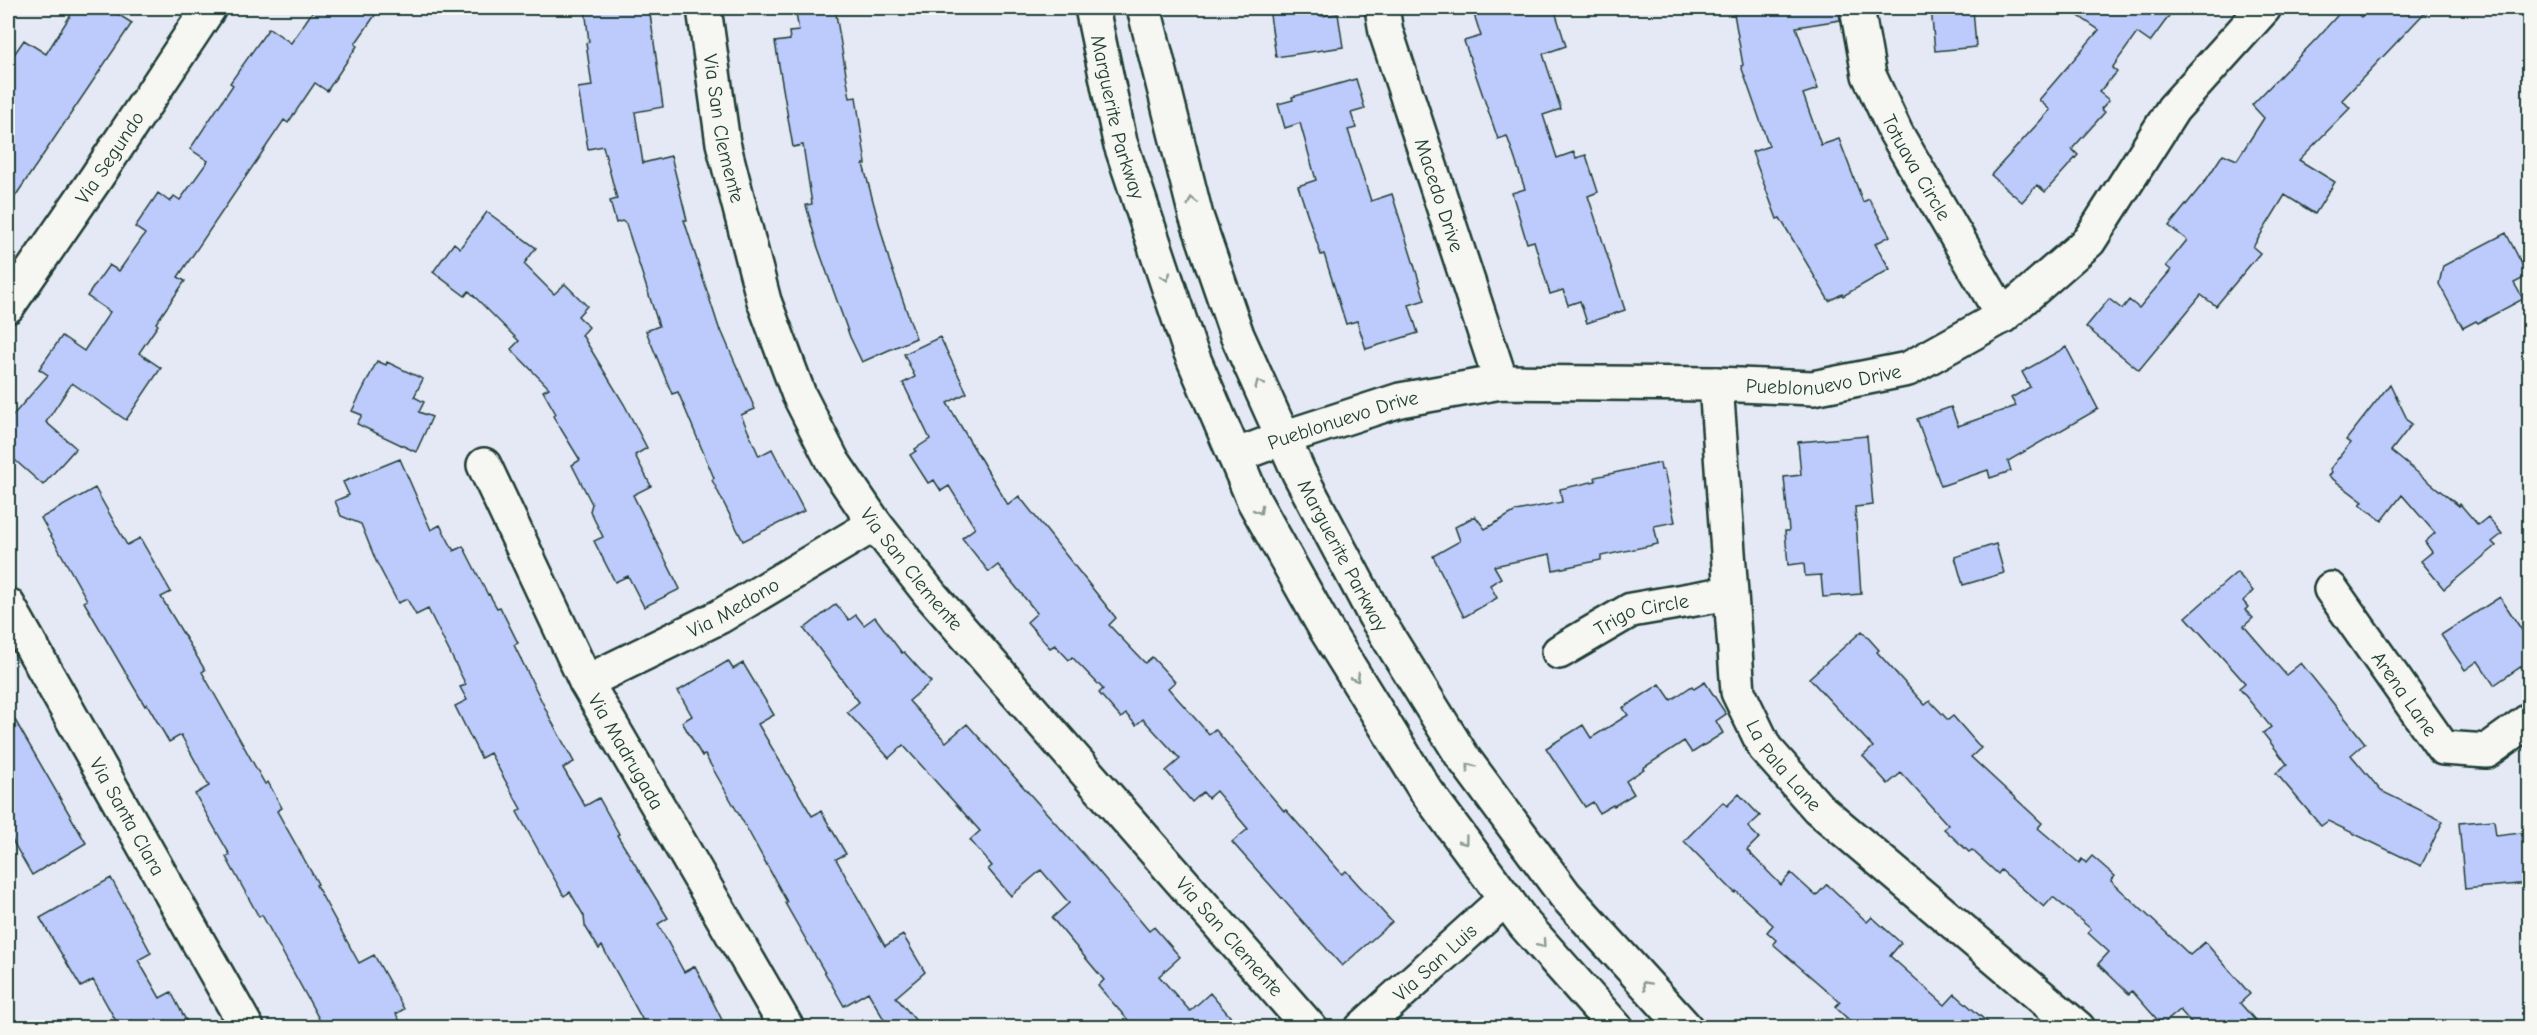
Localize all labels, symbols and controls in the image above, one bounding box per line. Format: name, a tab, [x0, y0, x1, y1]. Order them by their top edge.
street label: Marguerite Parkway	[1086, 33, 1149, 202]
street label: Via San Clemente	[699, 53, 749, 205]
street label: Via Segundo	[71, 107, 149, 208]
street label: Totuava Circle	[1877, 111, 1956, 225]
street label: Macedo Drive	[1410, 136, 1468, 255]
one-way arrow	[1186, 196, 1199, 206]
one-way arrow	[1158, 271, 1171, 282]
street label: Pueblonuevo Drive	[1745, 360, 1903, 400]
one-way arrow	[1254, 380, 1266, 391]
street label: Pueblonuevo Drive	[1264, 386, 1420, 455]
street label: Marguerite Parkway	[1293, 476, 1393, 636]
street label: Via San Clemente	[855, 503, 968, 635]
one-way arrow	[1252, 503, 1263, 514]
street label: Via Medono	[684, 573, 784, 643]
street label: Trigo Circle	[1590, 589, 1690, 641]
street label: Arena Lane	[2367, 647, 2442, 741]
one-way arrow	[1349, 672, 1360, 683]
street label: Via Madrugada	[583, 690, 668, 814]
street label: La Pala Lane	[1741, 716, 1826, 816]
street label: Via Santa Clara	[85, 754, 170, 880]
one-way arrow	[1467, 763, 1478, 774]
one-way arrow	[1456, 835, 1467, 846]
street label: Via San Clemente	[1171, 872, 1288, 1001]
street label: Via San Luis	[1389, 919, 1481, 1006]
one-way arrow	[1535, 937, 1546, 948]
one-way arrow	[1642, 981, 1653, 992]

